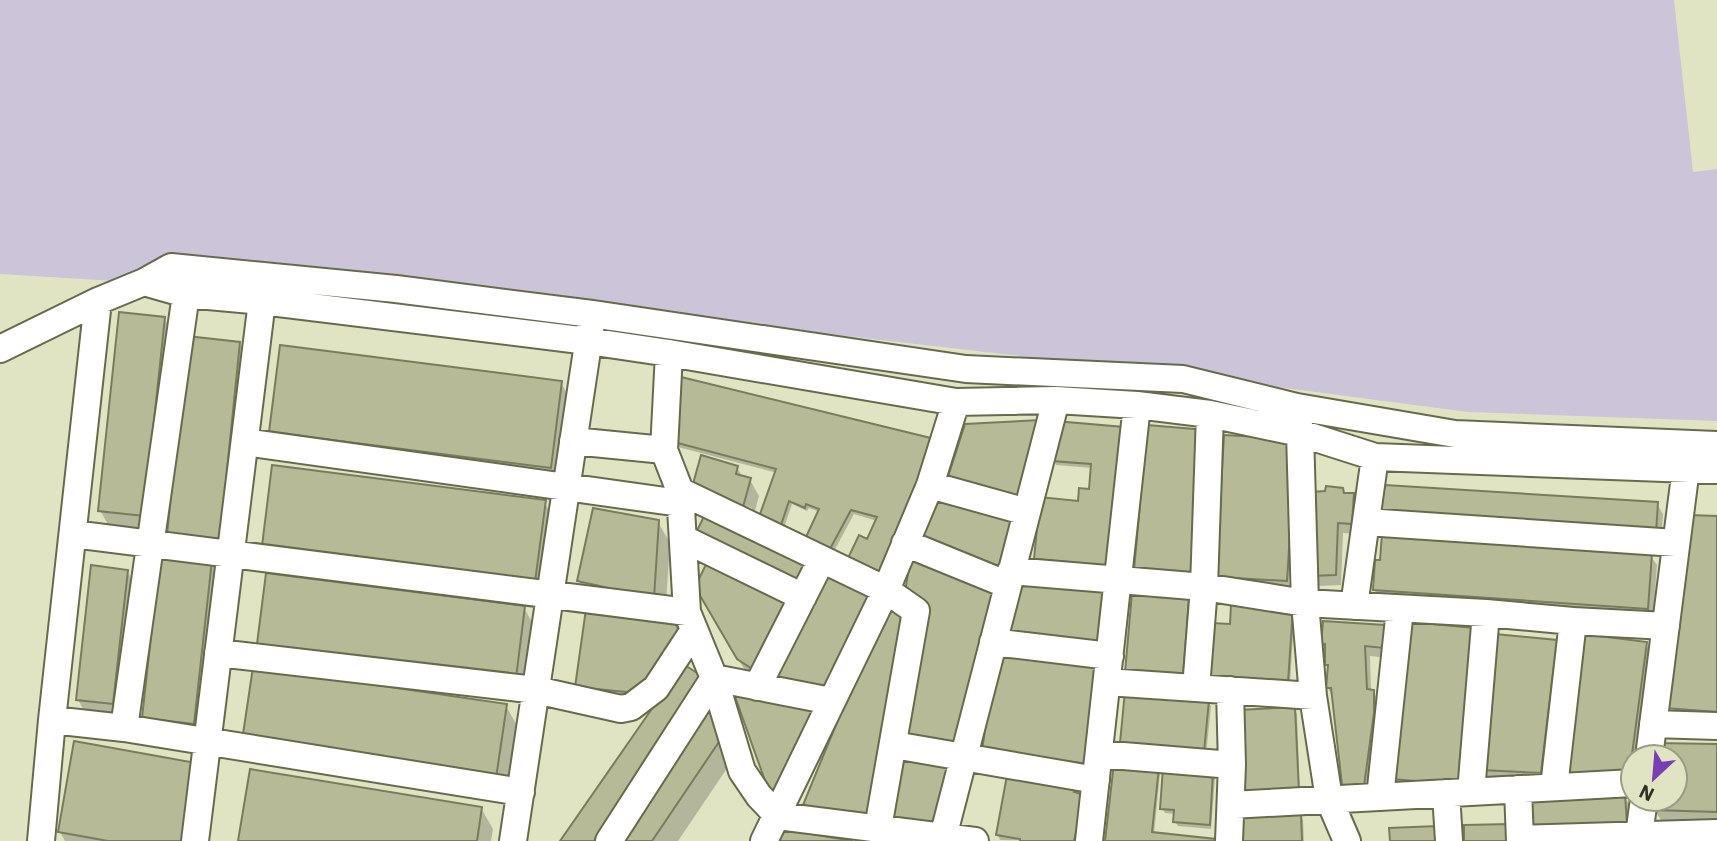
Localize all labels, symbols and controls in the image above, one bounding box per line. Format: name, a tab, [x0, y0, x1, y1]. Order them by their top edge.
north arrow	[1619, 743, 1689, 813]
text: N	[1635, 779, 1658, 807]

